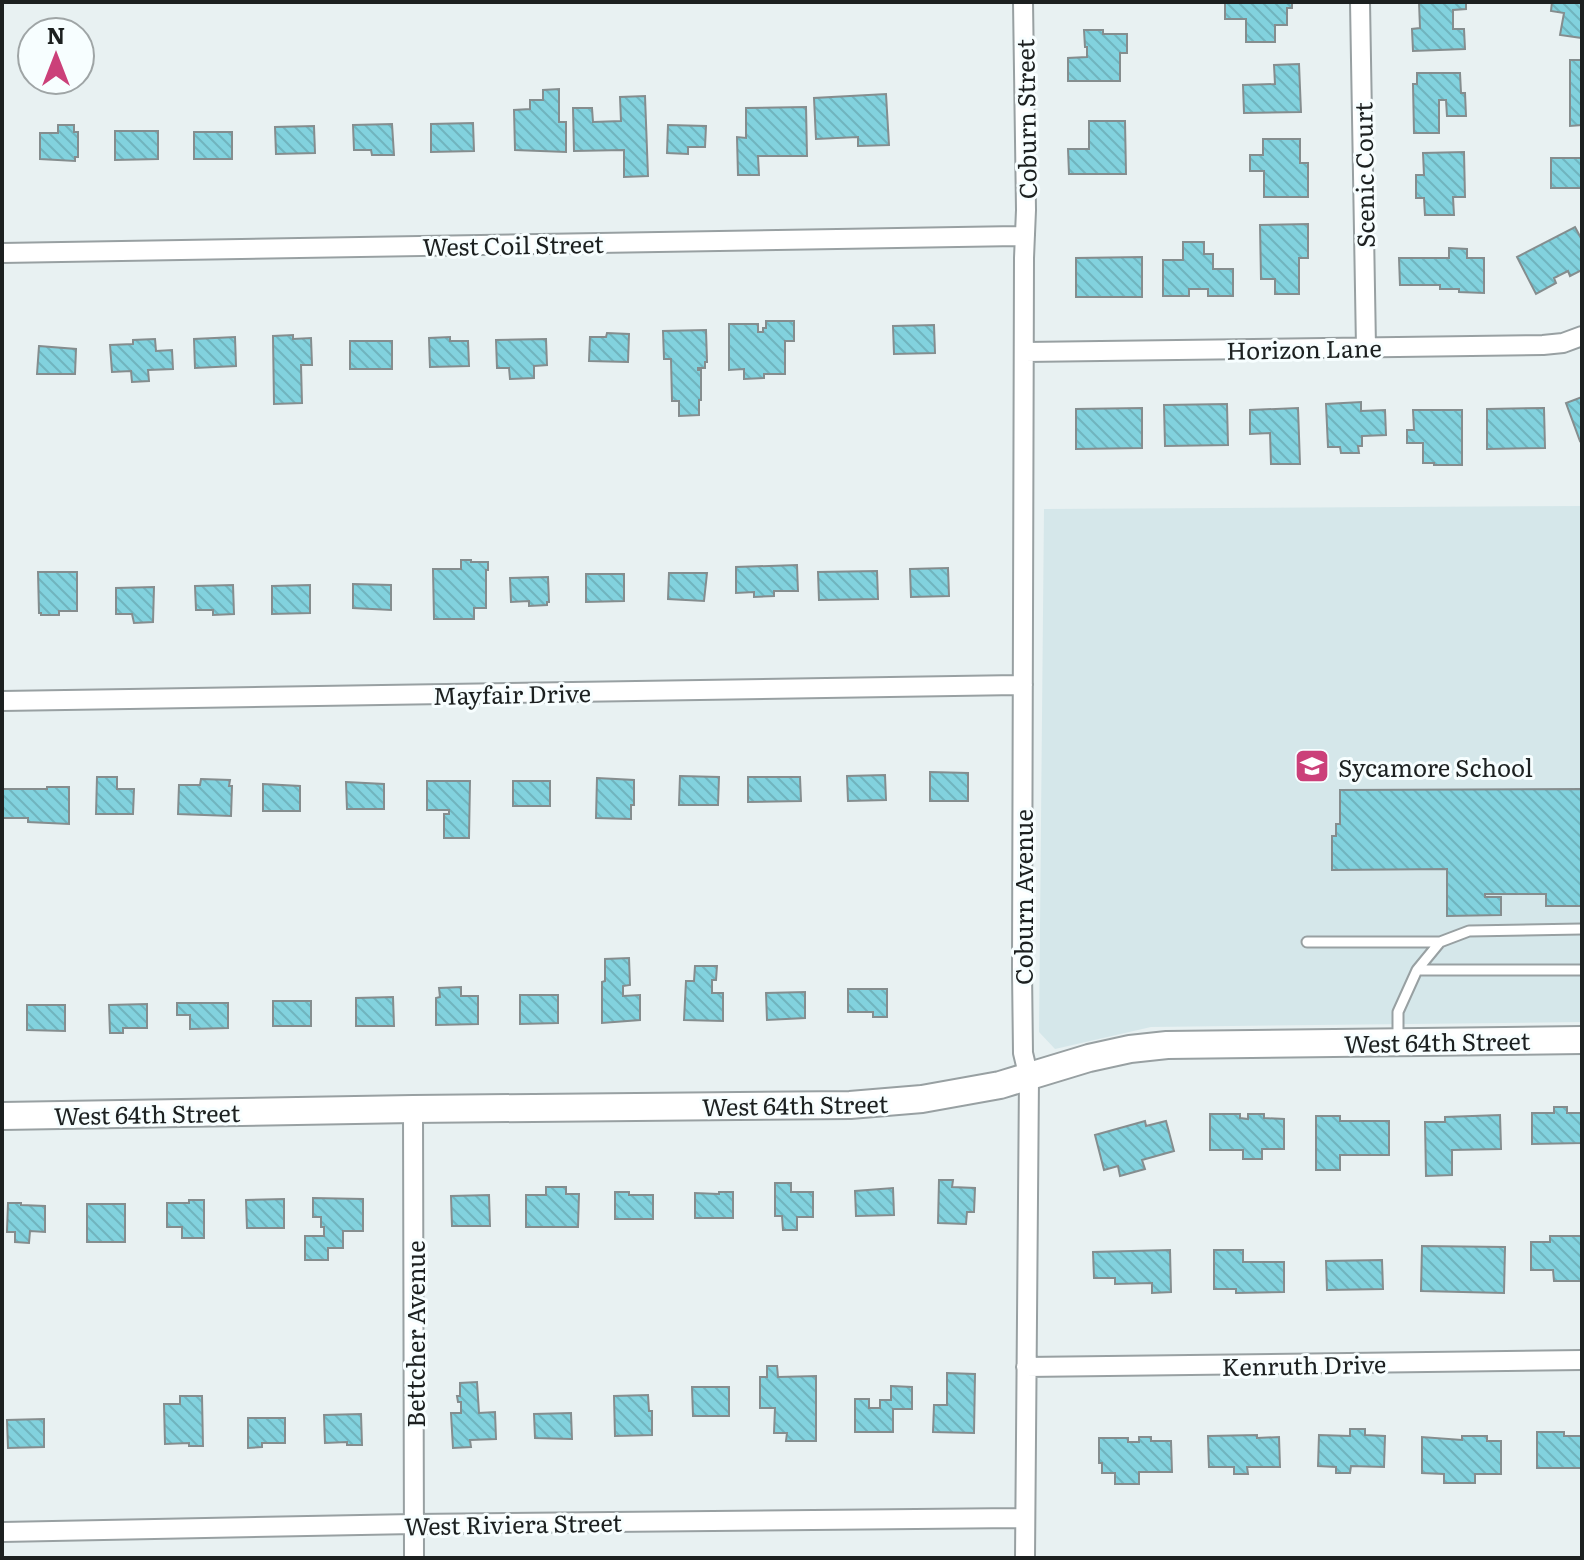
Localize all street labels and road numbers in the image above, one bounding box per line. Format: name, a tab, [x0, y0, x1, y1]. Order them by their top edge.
street label: Coburn Street	[1006, 38, 1044, 200]
street label: Scenic Court	[1344, 101, 1382, 248]
street label: West Coil Street	[422, 225, 604, 263]
street label: Horizon Lane	[1226, 329, 1382, 367]
street label: Mayfair Drive	[433, 674, 591, 712]
street label: Coburn Avenue	[1005, 809, 1040, 985]
street label: West 64th Street	[1343, 1022, 1531, 1060]
street label: West 64th Street	[701, 1085, 889, 1123]
street label: West 64th Street	[53, 1094, 241, 1132]
street label: Bettcher Avenue	[397, 1240, 432, 1428]
street label: Kenruth Drive	[1221, 1345, 1387, 1383]
street label: West Riviera Street	[404, 1504, 623, 1542]

